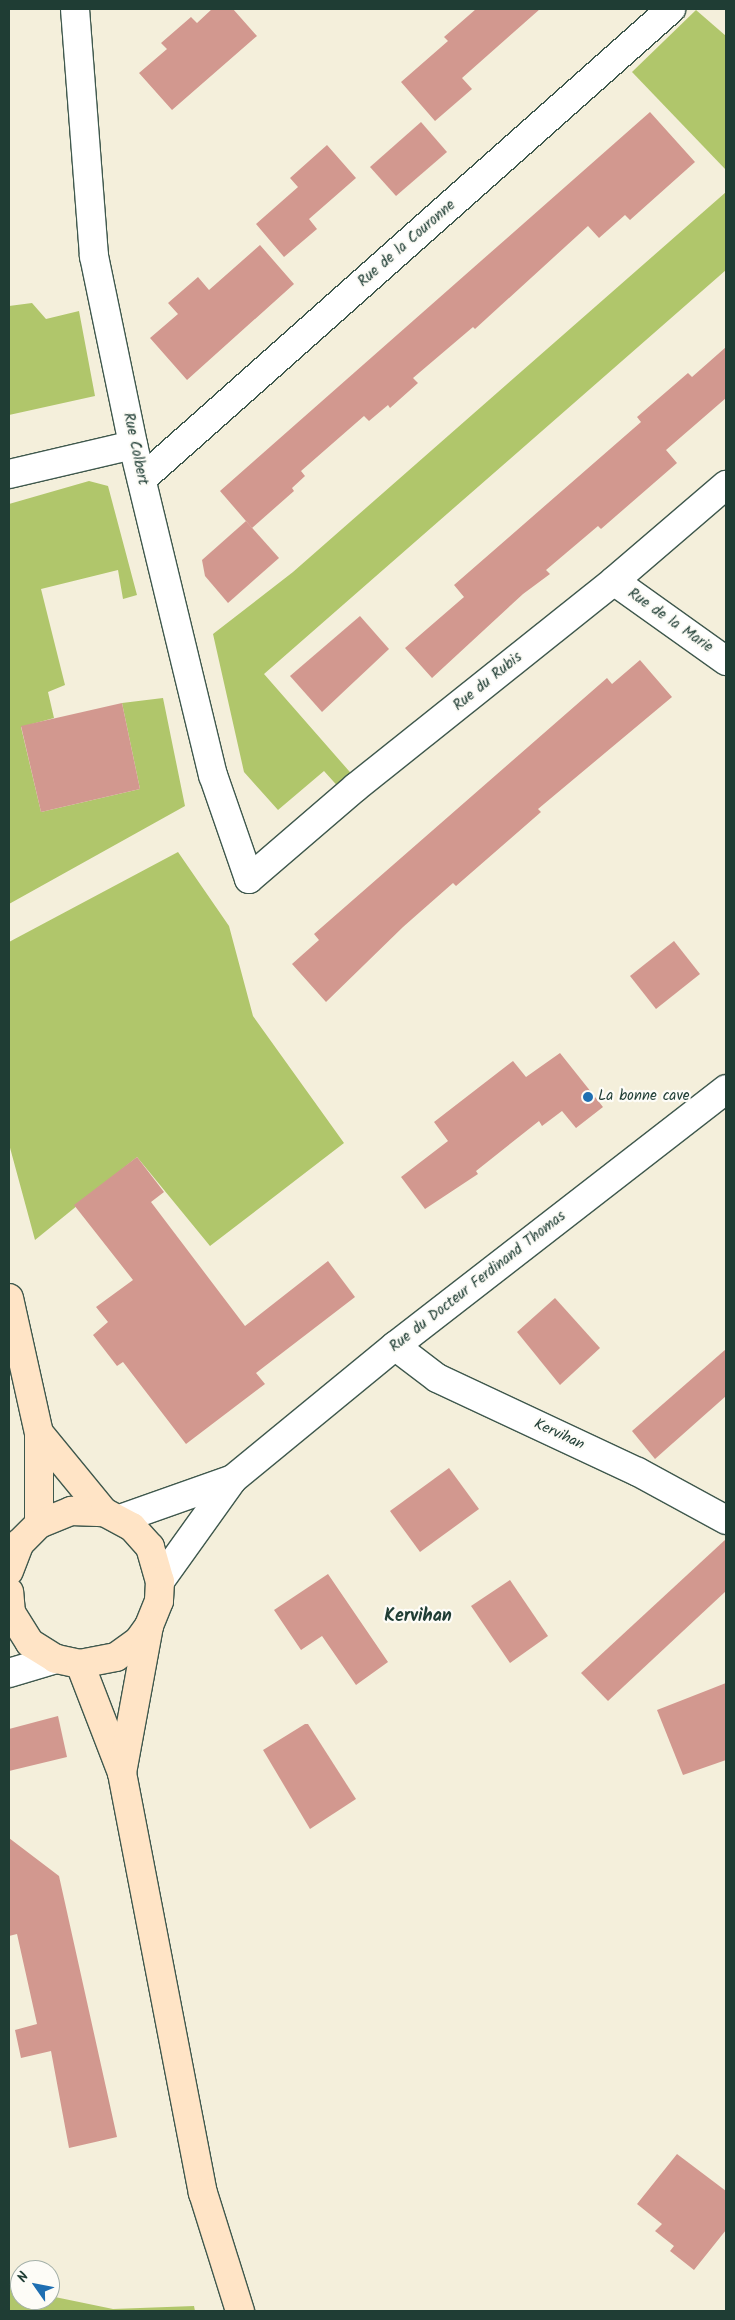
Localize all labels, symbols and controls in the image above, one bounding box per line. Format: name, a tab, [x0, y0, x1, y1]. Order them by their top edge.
street label: Rue de la Couronne	[355, 197, 459, 291]
street label: Rue Colbert	[119, 411, 151, 487]
street label: Rue de la Marie	[624, 585, 716, 657]
street label: Rue du Rubis	[450, 649, 526, 715]
place label: La bonne cave	[598, 1088, 689, 1106]
marker: La bonne cave	[582, 1091, 594, 1103]
street label: Rue du Docteur Ferdinand Thomas	[386, 1208, 570, 1356]
street label: Kervihan	[531, 1416, 587, 1454]
district label: Kervihan	[384, 1606, 452, 1628]
north arrow	[10, 2260, 60, 2310]
text: N	[12, 2268, 35, 2287]

